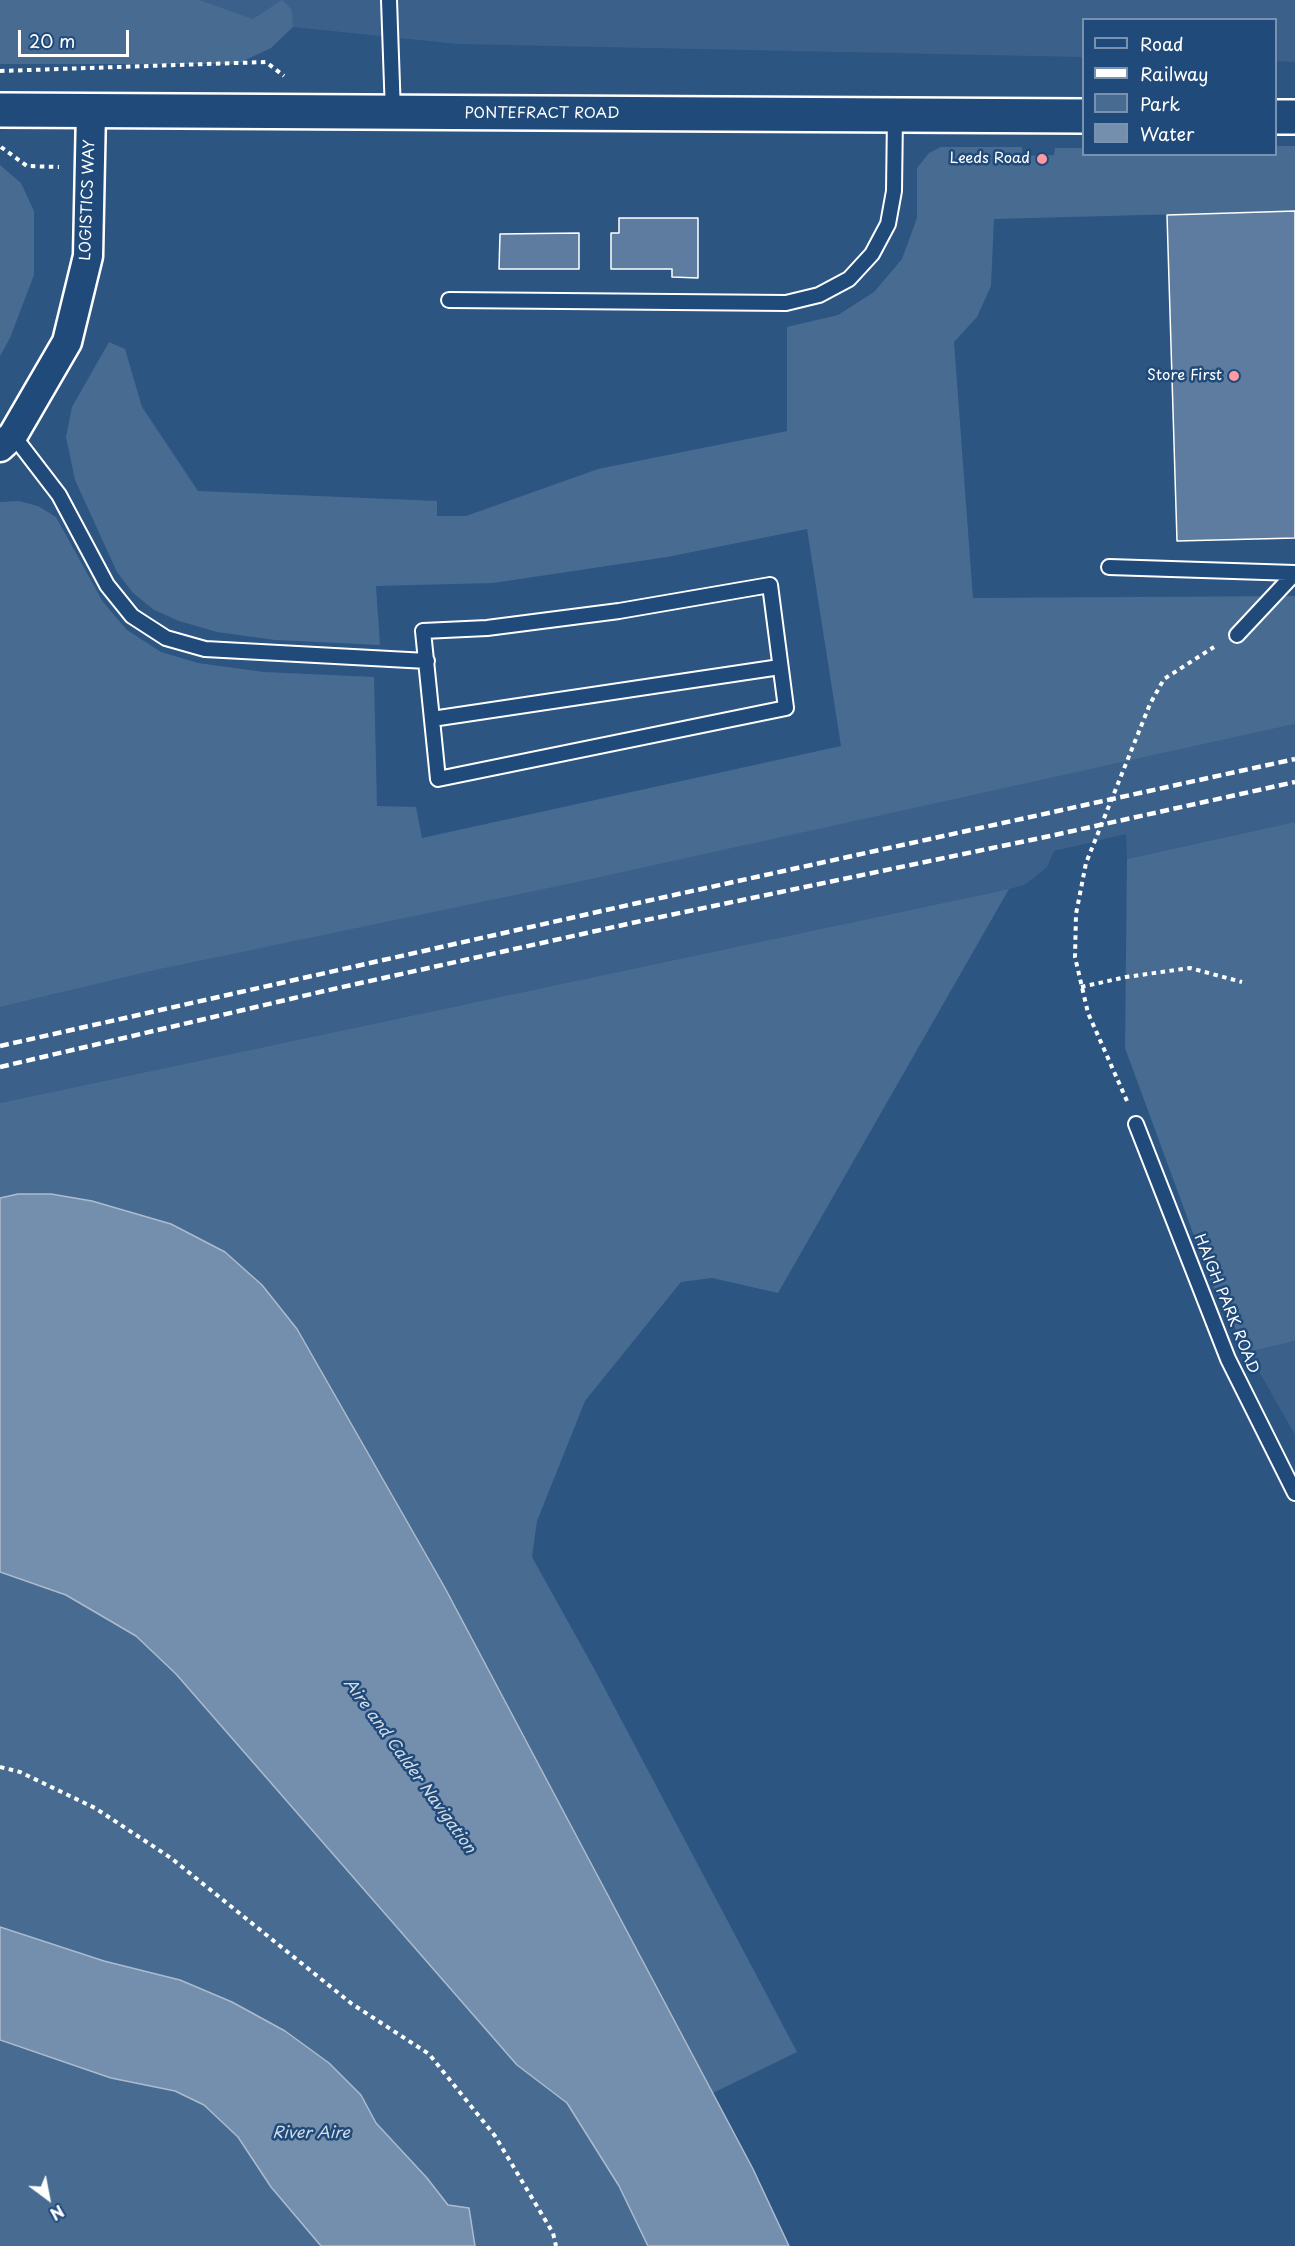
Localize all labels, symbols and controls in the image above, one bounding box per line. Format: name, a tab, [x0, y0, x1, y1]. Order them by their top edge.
scale bar	[21, 18, 132, 56]
legend	[1082, 18, 1277, 156]
text: 20 m	[29, 27, 75, 54]
text: Road	[1140, 30, 1184, 57]
text: Railway	[1140, 60, 1208, 87]
text: Park	[1140, 90, 1180, 117]
street label: PONTEFRACT ROAD	[465, 105, 619, 123]
text: Water	[1140, 120, 1194, 147]
street label: LOGISTICS WAY	[77, 139, 99, 261]
place label: Leeds Road	[949, 150, 1030, 168]
marker: Leeds Road	[1035, 152, 1049, 166]
place label: Store First	[1147, 367, 1222, 385]
marker: Store First	[1227, 369, 1241, 383]
street label: HAIGH PARK ROAD	[1190, 1232, 1262, 1376]
water label: Aire and Calder Navigation	[339, 1675, 479, 1857]
water label: River Aire	[272, 2124, 350, 2144]
north arrow	[18, 2168, 78, 2228]
text: N	[46, 2200, 69, 2227]

